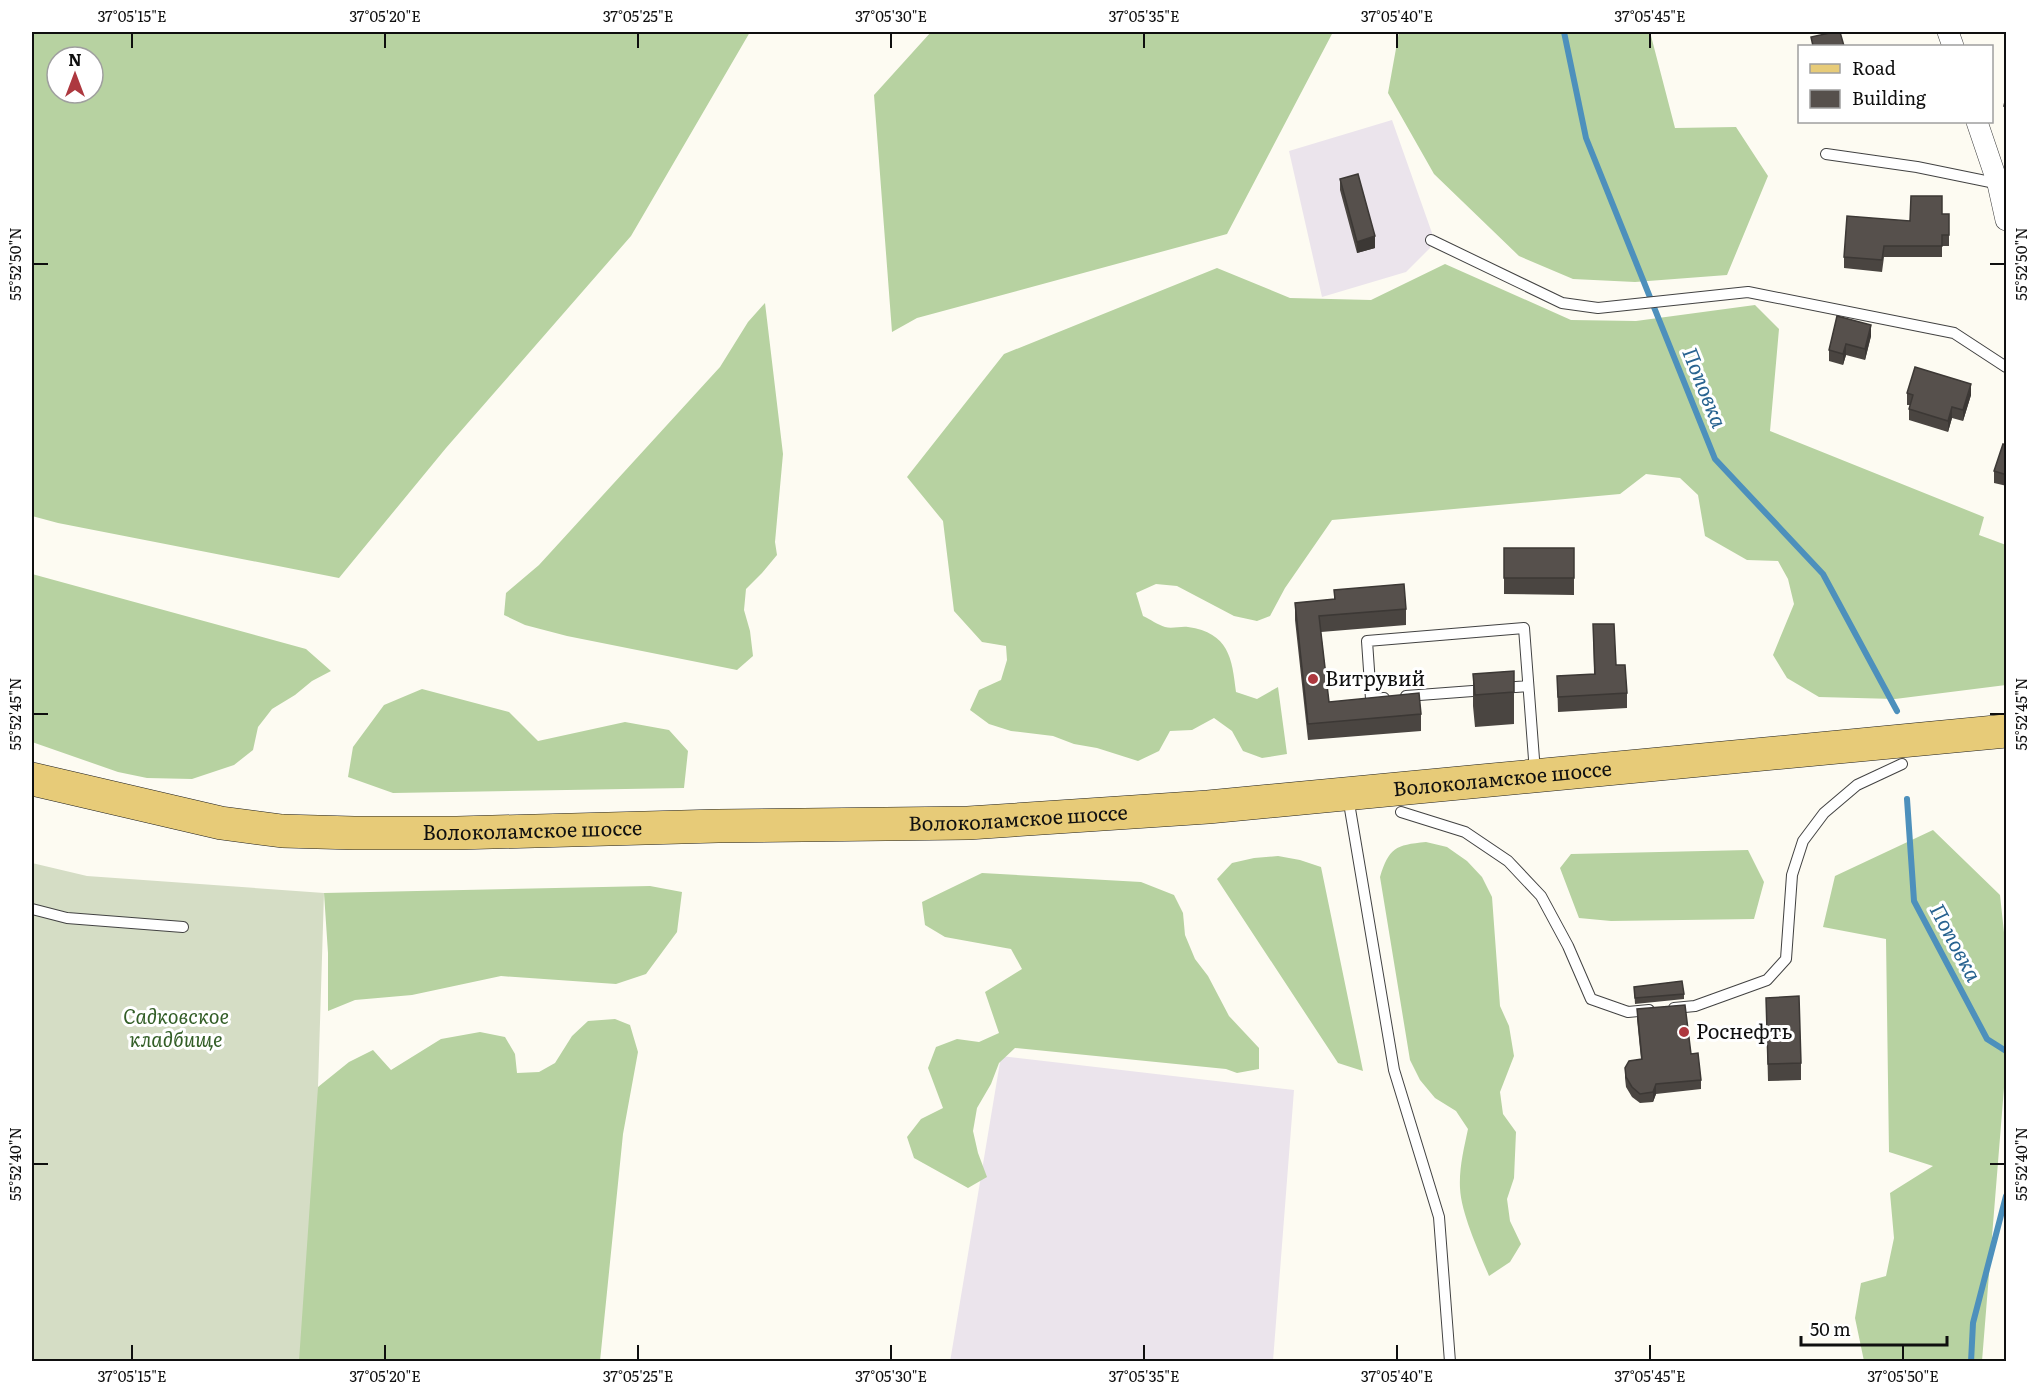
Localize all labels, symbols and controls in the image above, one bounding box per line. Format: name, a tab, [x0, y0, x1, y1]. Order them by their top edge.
text: 37°05'15"E	[97, 4, 167, 27]
text: 37°05'20"E	[349, 4, 421, 27]
text: 37°05'25"E	[603, 4, 673, 27]
text: 37°05'30"E	[855, 4, 927, 27]
text: 37°05'35"E	[1108, 4, 1180, 27]
text: 37°05'40"E	[1361, 4, 1433, 27]
text: 37°05'45"E	[1614, 4, 1686, 27]
north arrow	[45, 45, 105, 105]
legend	[1798, 45, 1993, 123]
text: N	[68, 47, 82, 71]
text: Road	[1852, 54, 1896, 81]
text: Building	[1852, 84, 1927, 111]
text: 55°52'50"N	[3, 227, 26, 301]
text: 55°52'50"N	[2009, 227, 2032, 301]
water label: Поповка	[1676, 342, 1736, 432]
place label: Витрувий	[1325, 662, 1425, 692]
marker: Витрувий	[1306, 672, 1320, 686]
text: 55°52'45"N	[3, 678, 26, 750]
text: 55°52'45"N	[2009, 678, 2032, 750]
street label: Волоколамское шоссе	[1392, 752, 1613, 802]
street label: Волоколамское шоссе	[908, 795, 1129, 837]
street label: Волоколамское шоссе	[423, 811, 642, 846]
water label: Поповка	[1924, 897, 1991, 986]
park label: Садковское кладбище	[123, 1000, 229, 1053]
place label: Роснефть	[1696, 1015, 1792, 1045]
marker: Роснефть	[1677, 1025, 1691, 1039]
text: 55°52'40"N	[3, 1127, 26, 1201]
text: 55°52'40"N	[2009, 1127, 2032, 1201]
scale bar	[1801, 1309, 1946, 1347]
text: 50 m	[1810, 1315, 1851, 1342]
text: 37°05'15"E	[97, 1364, 167, 1387]
text: 37°05'20"E	[349, 1364, 421, 1387]
text: 37°05'25"E	[603, 1364, 673, 1387]
text: 37°05'30"E	[855, 1364, 927, 1387]
text: 37°05'35"E	[1108, 1364, 1180, 1387]
text: 37°05'40"E	[1361, 1364, 1433, 1387]
text: 37°05'45"E	[1614, 1364, 1686, 1387]
text: 37°05'50"E	[1867, 1364, 1939, 1387]

